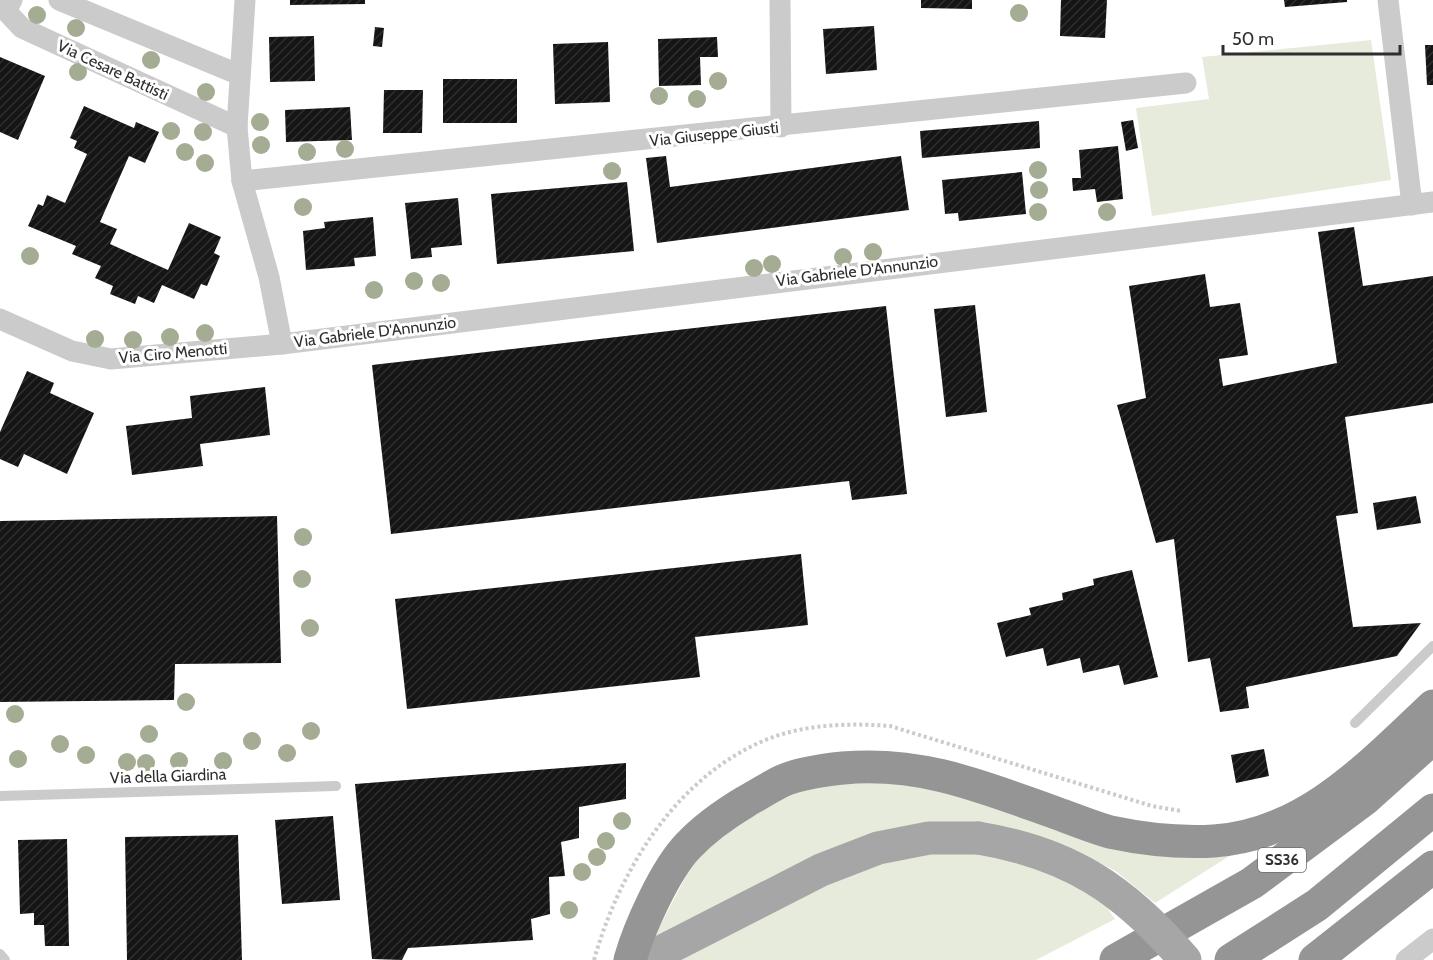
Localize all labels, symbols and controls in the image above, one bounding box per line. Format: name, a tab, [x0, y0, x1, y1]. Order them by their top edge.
scale bar	[1223, 18, 1400, 56]
text: 50 m	[1232, 28, 1274, 50]
street label: Via Cesare Battisti	[54, 36, 172, 104]
street label: Via Giuseppe Giusti	[648, 118, 780, 150]
street label: Via Gabriele D'Annunzio	[775, 252, 939, 290]
street label: Via Gabriele D'Annunzio	[293, 313, 457, 351]
street label: Via Ciro Menotti	[118, 339, 228, 367]
street label: Via della Giardina	[109, 764, 227, 788]
road number: SS36	[1258, 848, 1306, 872]

